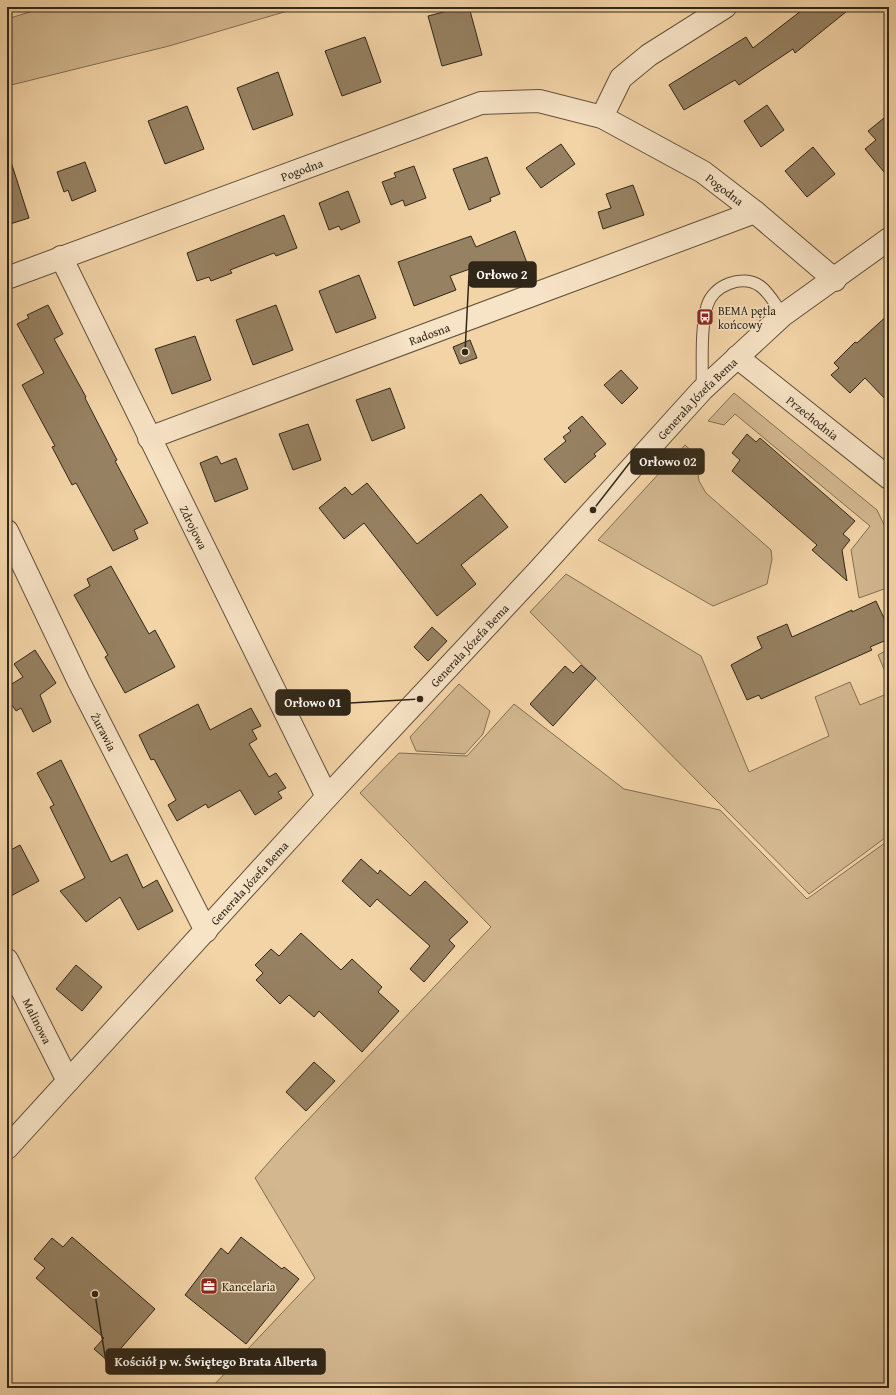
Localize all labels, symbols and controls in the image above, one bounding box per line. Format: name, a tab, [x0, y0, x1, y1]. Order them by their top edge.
street label: Pogodna	[278, 154, 325, 185]
street label: Pogodna	[703, 169, 748, 209]
callout: Orłowo 2	[469, 262, 536, 287]
text: Orłowo 2	[477, 265, 528, 284]
place label: BEMA pętla końcowy	[718, 302, 776, 333]
bus stop icon: BEMA pętla końcowy	[695, 307, 715, 327]
street label: Radosna	[406, 318, 452, 349]
street label: Generała Józefa Bema	[653, 353, 741, 443]
street label: Przechodnia	[783, 391, 843, 444]
callout: Orłowo 02	[631, 449, 704, 474]
text: Orłowo 02	[639, 452, 697, 471]
street label: Zdrojowa	[176, 502, 212, 552]
street label: Generała Józefa Bema	[426, 599, 512, 690]
callout: Orłowo 01	[276, 690, 350, 715]
text: Orłowo 01	[284, 693, 342, 712]
street label: Żurawia	[87, 710, 121, 754]
street label: Generała Józefa Bema	[206, 837, 292, 928]
street label: Malinowa	[19, 995, 56, 1047]
office icon: Kancelaria	[199, 1276, 219, 1296]
place label: Kancelaria	[222, 1278, 276, 1295]
callout: Kościół p w. Świętego Brata Alberta	[106, 1349, 325, 1374]
text: Kościół p w. Świętego Brata Alberta	[115, 1352, 318, 1371]

